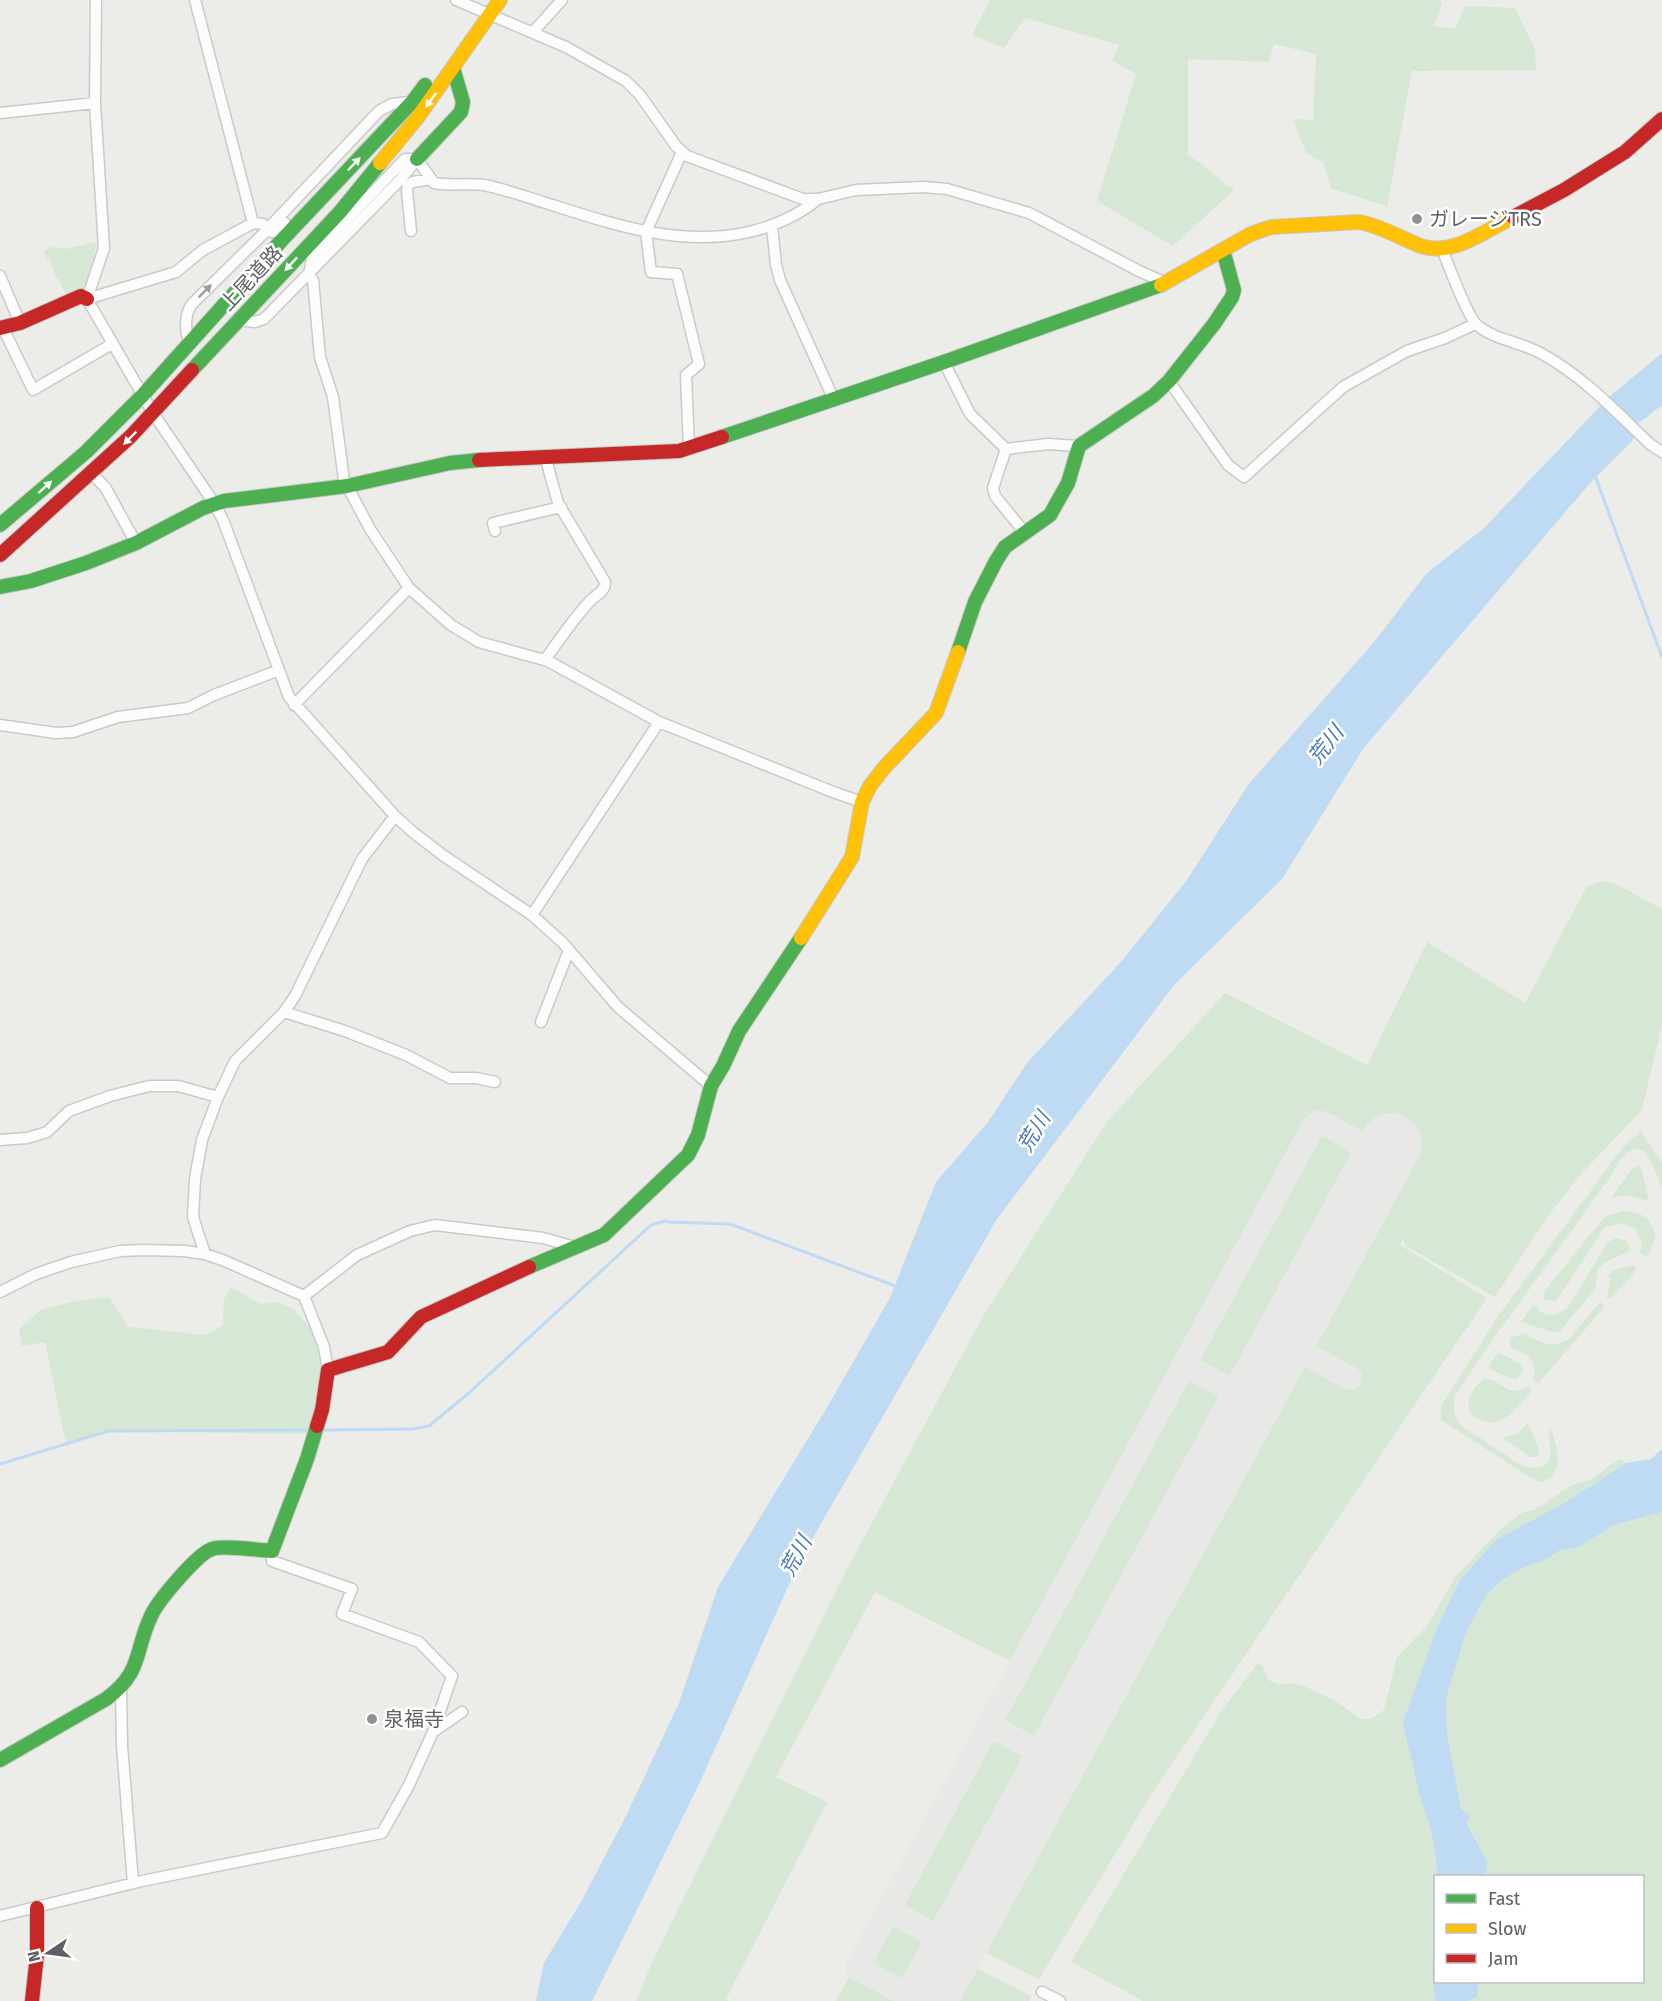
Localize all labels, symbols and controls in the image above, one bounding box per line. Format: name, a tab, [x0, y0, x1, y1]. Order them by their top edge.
one-way arrow	[425, 91, 437, 107]
one-way arrow	[346, 158, 360, 172]
place label: ガレージTRS	[1429, 207, 1542, 231]
marker: ガレージTRS	[1410, 212, 1424, 226]
street label: 上尾道路	[215, 241, 287, 315]
one-way arrow	[284, 256, 298, 271]
one-way arrow	[198, 284, 212, 299]
one-way arrow	[123, 430, 137, 444]
one-way arrow	[37, 481, 53, 494]
water label: 荒川	[1303, 719, 1350, 770]
water label: 荒川	[1012, 1106, 1057, 1157]
water label: 荒川	[774, 1530, 819, 1581]
place label: 泉福寺	[384, 1707, 444, 1731]
marker: 泉福寺	[365, 1712, 379, 1726]
legend	[1434, 1875, 1644, 1983]
text: Fast	[1488, 1888, 1521, 1910]
text: Slow	[1488, 1918, 1527, 1940]
north arrow	[18, 1923, 78, 1983]
text: Jam	[1488, 1948, 1519, 1970]
text: N	[23, 1949, 44, 1964]

